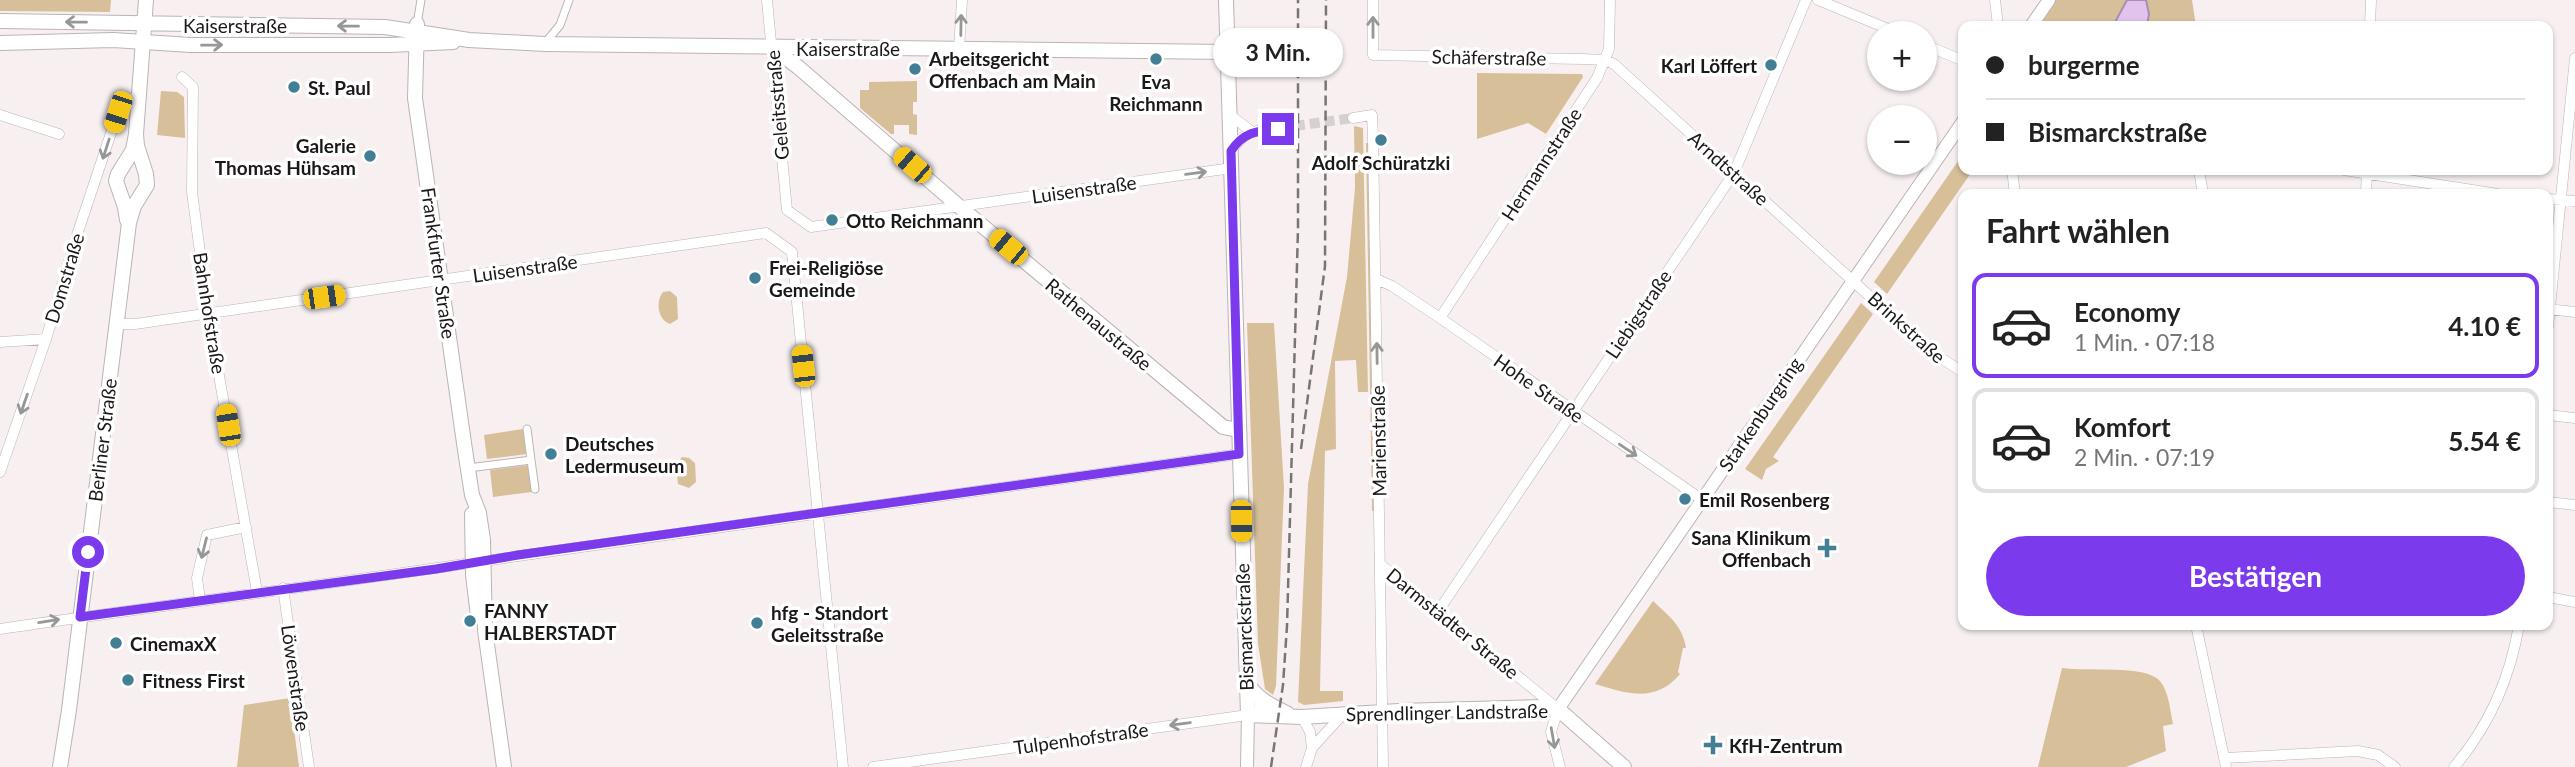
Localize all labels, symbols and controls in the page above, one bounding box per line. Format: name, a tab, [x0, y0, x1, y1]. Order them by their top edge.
street label: Kaiserstraße	[183, 14, 287, 37]
one-way arrow	[955, 14, 968, 37]
one-way arrow	[64, 15, 87, 29]
one-way arrow	[1366, 16, 1380, 39]
one-way arrow	[337, 19, 360, 33]
map controls	[1867, 21, 1937, 175]
button: +	[1867, 21, 1937, 91]
callout: 3 Min.	[1213, 27, 1343, 76]
street label: Kaiserstraße	[796, 37, 900, 60]
one-way arrow	[200, 38, 223, 52]
text: 3 Min.	[1246, 38, 1310, 66]
street label: Schäferstraße	[1431, 45, 1547, 69]
place label: Arbeitsgericht Offenbach am Main	[928, 47, 1096, 92]
street label: Geleitsstraße	[761, 49, 793, 161]
text: burgerme	[2028, 49, 2140, 81]
marker: Eva Reichmann	[1148, 51, 1164, 67]
place label: Karl Löffert	[1661, 54, 1757, 77]
marker: Karl Löffert	[1763, 57, 1779, 73]
marker: Arbeitsgericht Offenbach am Main	[907, 61, 923, 77]
place label: Eva Reichmann	[1109, 70, 1203, 115]
place label: St. Paul	[308, 76, 371, 99]
marker: St. Paul	[286, 79, 302, 95]
car	[102, 89, 135, 135]
street label: Hermannstraße	[1496, 103, 1586, 225]
button: −	[1867, 105, 1937, 175]
route end	[1262, 113, 1294, 145]
text: Bismarckstraße	[2028, 116, 2207, 148]
street label: Arndtstraße	[1684, 126, 1774, 210]
marker: Adolf Schüratzki	[1373, 132, 1389, 148]
place label: Galerie Thomas Hühsam	[215, 134, 356, 179]
one-way arrow	[99, 137, 111, 159]
car	[890, 143, 935, 187]
marker: Galerie Thomas Hühsam	[362, 148, 378, 164]
place label: Adolf Schüratzki	[1311, 151, 1450, 174]
one-way arrow	[1184, 166, 1207, 179]
street label: Luisenstraße	[1030, 170, 1138, 208]
street label: Frankfurter Straße	[417, 186, 461, 340]
place label: Otto Reichmann	[846, 209, 984, 232]
text: Fahrt wählen	[1986, 211, 2170, 250]
marker: Otto Reichmann	[824, 212, 840, 228]
car	[986, 225, 1031, 269]
street label: Domstraße	[39, 230, 89, 326]
street label: Luisenstraße	[471, 249, 579, 287]
street label: Bahnhofstraße	[189, 251, 231, 375]
place label: Frei-Religiöse Gemeinde	[769, 256, 883, 301]
street label: Liebigstraße	[1600, 265, 1676, 363]
marker: Frei-Religiöse Gemeinde	[747, 270, 763, 286]
street label: Rathenaustraße	[1041, 273, 1157, 375]
car	[302, 284, 347, 310]
street label: Brinkstraße	[1864, 286, 1950, 368]
icon: car	[1990, 294, 2053, 357]
text: Economy	[2074, 296, 2180, 328]
text: 4.10 €	[2448, 310, 2521, 342]
text: 1 Min. · 07:18	[2074, 328, 2215, 356]
one-way arrow	[1370, 342, 1384, 365]
car	[791, 344, 816, 388]
street label: Hohe Straße	[1490, 349, 1588, 427]
street label: Starkenburgring	[1713, 353, 1807, 475]
street label: Berliner Straße	[83, 377, 121, 503]
street label: Marienstraße	[1366, 385, 1390, 497]
one-way arrow	[17, 392, 29, 414]
car	[215, 403, 242, 447]
icon: car	[1990, 409, 2053, 472]
text: Komfort	[2074, 411, 2171, 443]
text: 5.54 €	[2448, 425, 2521, 457]
place label: Deutsches Ledermuseum	[565, 432, 684, 477]
one-way arrow	[1618, 443, 1637, 457]
text: 2 Min. · 07:19	[2074, 443, 2215, 471]
marker: Deutsches Ledermuseum	[543, 446, 559, 462]
place label: Emil Rosenberg	[1699, 488, 1829, 511]
marker: Emil Rosenberg	[1677, 491, 1693, 507]
car	[1231, 500, 1252, 542]
place label: Sana Klinikum Offenbach	[1691, 526, 1811, 571]
route start	[72, 536, 104, 568]
one-way arrow	[197, 536, 210, 559]
button: Bestätigen	[1986, 536, 2525, 616]
marker: Sana Klinikum Offenbach	[1817, 538, 1837, 558]
street label: Bismarckstraße	[1230, 563, 1258, 691]
street label: Darmstädter Straße	[1382, 563, 1524, 683]
place label: FANNY HALBERSTADT	[484, 599, 617, 644]
place label: hfg - Standort Geleitsstraße	[771, 601, 888, 646]
marker: FANNY HALBERSTADT	[462, 613, 478, 629]
one-way arrow	[37, 614, 60, 627]
marker: hfg - Standort Geleitsstraße	[749, 615, 765, 631]
street label: Löwenstraße	[277, 623, 315, 733]
place label: CinemaxX	[130, 632, 217, 655]
marker: CinemaxX	[108, 635, 124, 651]
place label: Fitness First	[142, 669, 245, 692]
marker: Fitness First	[120, 672, 136, 688]
street label: Sprendlinger Landstraße	[1346, 699, 1548, 725]
street label: Tulpenhofstraße	[1012, 717, 1150, 759]
one-way arrow	[1169, 718, 1192, 731]
one-way arrow	[1547, 726, 1560, 749]
place label: KfH-Zentrum	[1729, 734, 1843, 757]
marker: KfH-Zentrum	[1703, 735, 1723, 755]

